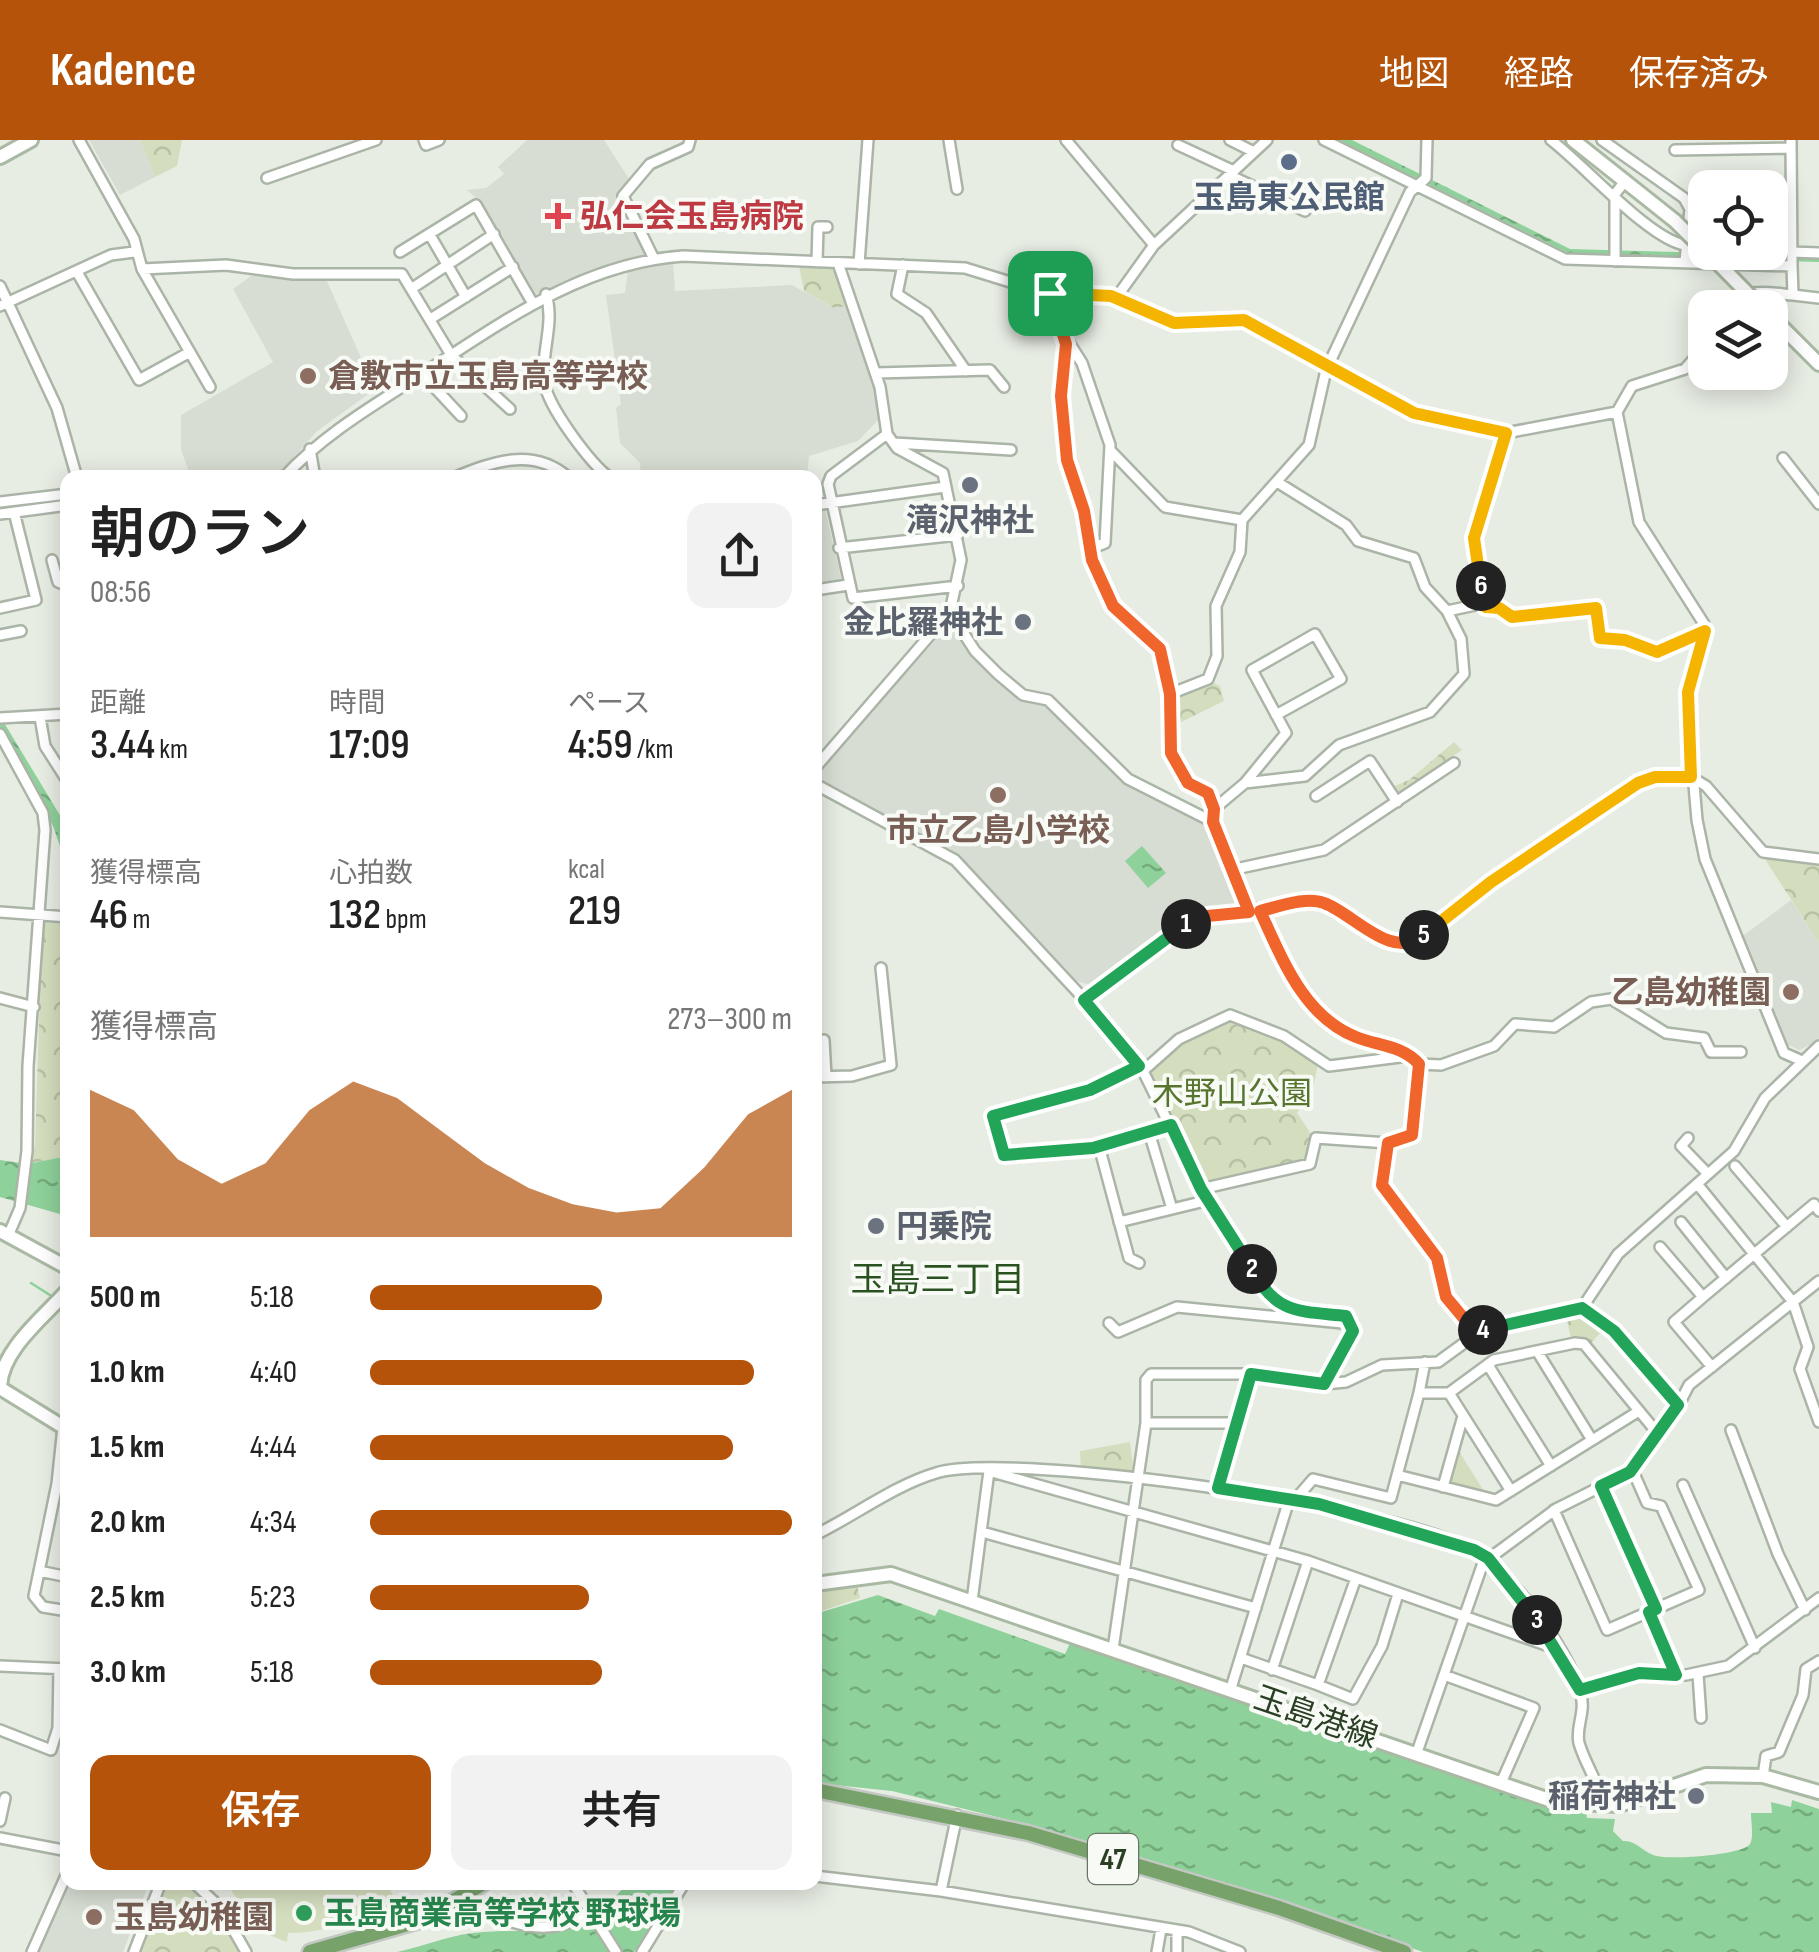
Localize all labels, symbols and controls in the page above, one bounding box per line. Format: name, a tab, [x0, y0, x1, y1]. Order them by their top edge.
text: Kadence	[50, 42, 196, 99]
text: 地図	[1379, 53, 1449, 96]
text: 経路	[1504, 53, 1574, 96]
text: 保存済み	[1629, 53, 1769, 96]
marker: 玉島東公民館	[1278, 151, 1300, 173]
map controls	[1688, 170, 1788, 390]
button: locate	[1688, 170, 1788, 270]
place label: 玉島東公民館	[1193, 179, 1385, 218]
place label: 弘仁会玉島病院	[580, 198, 804, 237]
marker: 弘仁会玉島病院	[545, 203, 571, 229]
pin	[1008, 251, 1093, 336]
icon: arrive	[1023, 266, 1078, 321]
button: layers	[1688, 290, 1788, 390]
place label: 倉敷市立玉島高等学校	[328, 358, 648, 397]
marker: 倉敷市立玉島高等学校	[297, 365, 319, 387]
marker: 滝沢神社	[959, 474, 981, 496]
text: 朝のラン	[90, 502, 310, 569]
place label: 滝沢神社	[906, 502, 1034, 541]
button: share	[687, 503, 792, 608]
pin: 6	[1456, 561, 1506, 611]
text: 6	[1474, 569, 1488, 602]
text: 08:56	[90, 573, 151, 612]
place label: 金比羅神社	[843, 604, 1003, 643]
marker: 金比羅神社	[1012, 611, 1034, 633]
text: 距離	[90, 687, 146, 720]
text: 時間	[329, 687, 385, 720]
text: ペース	[568, 687, 651, 720]
text: 3.44	[90, 720, 155, 771]
text: 17:09	[329, 720, 410, 771]
text: 4:59	[568, 720, 633, 771]
text: km	[155, 733, 188, 766]
text: /km	[633, 733, 674, 766]
marker: 市立乙島小学校	[987, 784, 1009, 806]
place label: 市立乙島小学校	[886, 812, 1110, 851]
text: kcal	[568, 853, 605, 886]
text: 獲得標高	[90, 857, 202, 890]
text: 心拍数	[329, 857, 413, 890]
text: 219	[568, 886, 621, 937]
text: 46	[90, 890, 128, 941]
text: 132	[329, 890, 381, 941]
pin: 1	[1161, 899, 1211, 949]
text: m	[128, 903, 150, 936]
text: bpm	[381, 903, 427, 936]
text: 1	[1181, 907, 1191, 940]
pin: 5	[1399, 910, 1449, 960]
text: 5	[1418, 918, 1430, 951]
place label: 乙島幼稚園	[1611, 974, 1771, 1013]
marker: 乙島幼稚園	[1780, 981, 1802, 1003]
text: 273–300 m	[667, 1000, 792, 1039]
text: 獲得標高	[90, 1008, 218, 1047]
park label: 木野山公園	[1152, 1075, 1312, 1114]
place label: 円乗院	[896, 1208, 992, 1247]
marker: 円乗院	[865, 1215, 887, 1237]
pin: 2	[1227, 1244, 1277, 1294]
text: 2	[1246, 1252, 1258, 1285]
district label: 玉島三丁目	[850, 1259, 1026, 1302]
text: 500 m	[90, 1278, 161, 1317]
text: 5:18	[250, 1278, 294, 1317]
pin: 4	[1458, 1305, 1508, 1355]
text: 4	[1476, 1313, 1490, 1346]
text: 1.0 km	[90, 1353, 165, 1392]
text: 4:40	[250, 1353, 297, 1392]
text: 1.5 km	[90, 1428, 164, 1467]
text: 4:44	[250, 1428, 296, 1467]
text: 2.0 km	[90, 1503, 166, 1542]
text: 4:34	[250, 1503, 296, 1542]
text: 2.5 km	[90, 1578, 165, 1617]
text: 5:23	[250, 1578, 296, 1617]
pin: 3	[1512, 1595, 1562, 1645]
text: 3	[1531, 1603, 1543, 1636]
text: 3.0 km	[90, 1653, 166, 1692]
text: 5:18	[250, 1653, 294, 1692]
street label: 玉島港線	[1249, 1679, 1382, 1758]
button: 保存	[90, 1755, 431, 1870]
button: 共有	[451, 1755, 792, 1870]
place label: 稲荷神社	[1548, 1778, 1676, 1817]
marker: 稲荷神社	[1685, 1785, 1707, 1807]
road number: 47	[1088, 1834, 1138, 1884]
place label: 玉島商業高等学校 野球場	[324, 1895, 681, 1934]
place label: 玉島幼稚園	[114, 1899, 274, 1938]
marker: 玉島商業高等学校 野球場	[293, 1902, 315, 1924]
marker: 玉島幼稚園	[83, 1906, 105, 1928]

